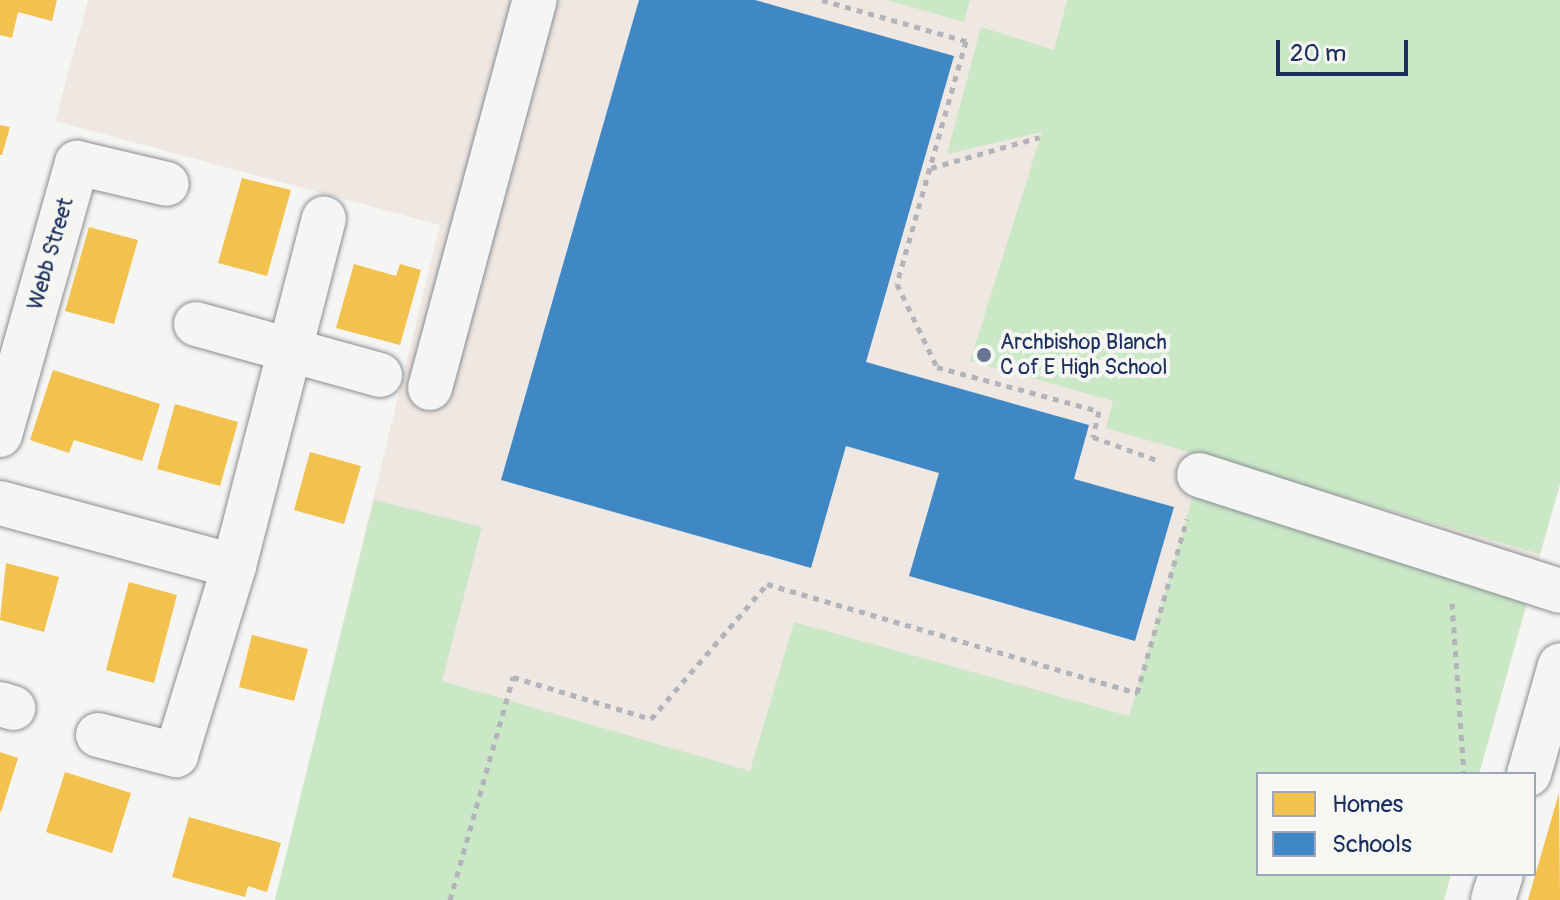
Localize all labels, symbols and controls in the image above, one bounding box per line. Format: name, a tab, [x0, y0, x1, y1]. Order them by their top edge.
scale bar	[1280, 24, 1412, 74]
text: 20 m	[1290, 39, 1346, 68]
street label: Webb Street	[22, 195, 80, 313]
place label: Archbishop Blanch C of E High School	[1000, 329, 1167, 380]
marker: Archbishop Blanch C of E High School	[975, 346, 993, 364]
legend	[1256, 772, 1536, 876]
text: Homes	[1332, 790, 1403, 819]
text: Schools	[1332, 830, 1412, 859]

